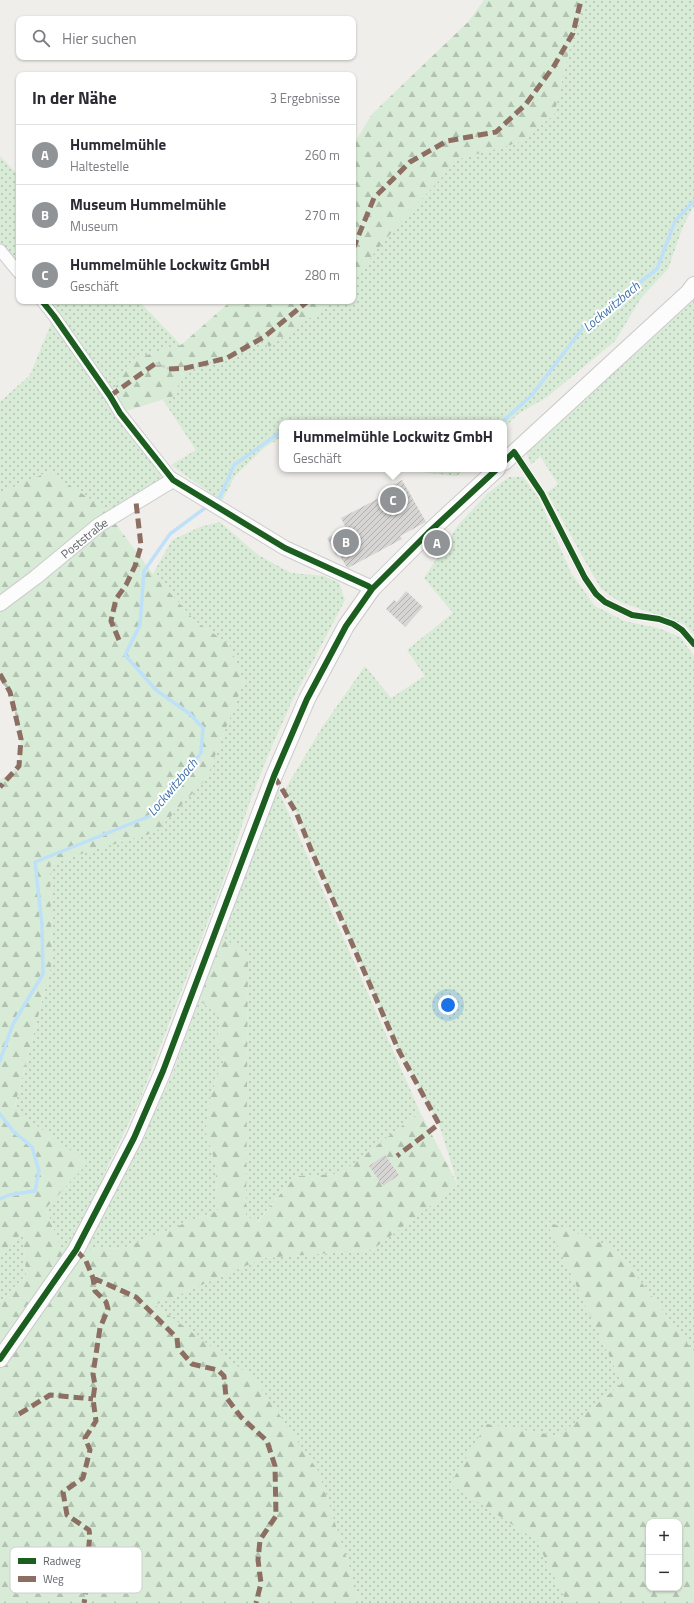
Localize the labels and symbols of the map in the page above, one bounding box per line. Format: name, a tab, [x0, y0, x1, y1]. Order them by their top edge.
water label: Lockwitzbach	[578, 276, 644, 336]
pin: C	[380, 485, 406, 515]
street label: Poststraße	[56, 513, 111, 563]
pin: B	[333, 527, 359, 557]
pin: A	[424, 528, 450, 558]
water label: Lockwitzbach	[142, 754, 202, 820]
your location	[438, 995, 458, 1015]
legend	[10, 1547, 142, 1593]
text: Radweg	[43, 1553, 81, 1569]
text: Weg	[43, 1571, 64, 1587]

